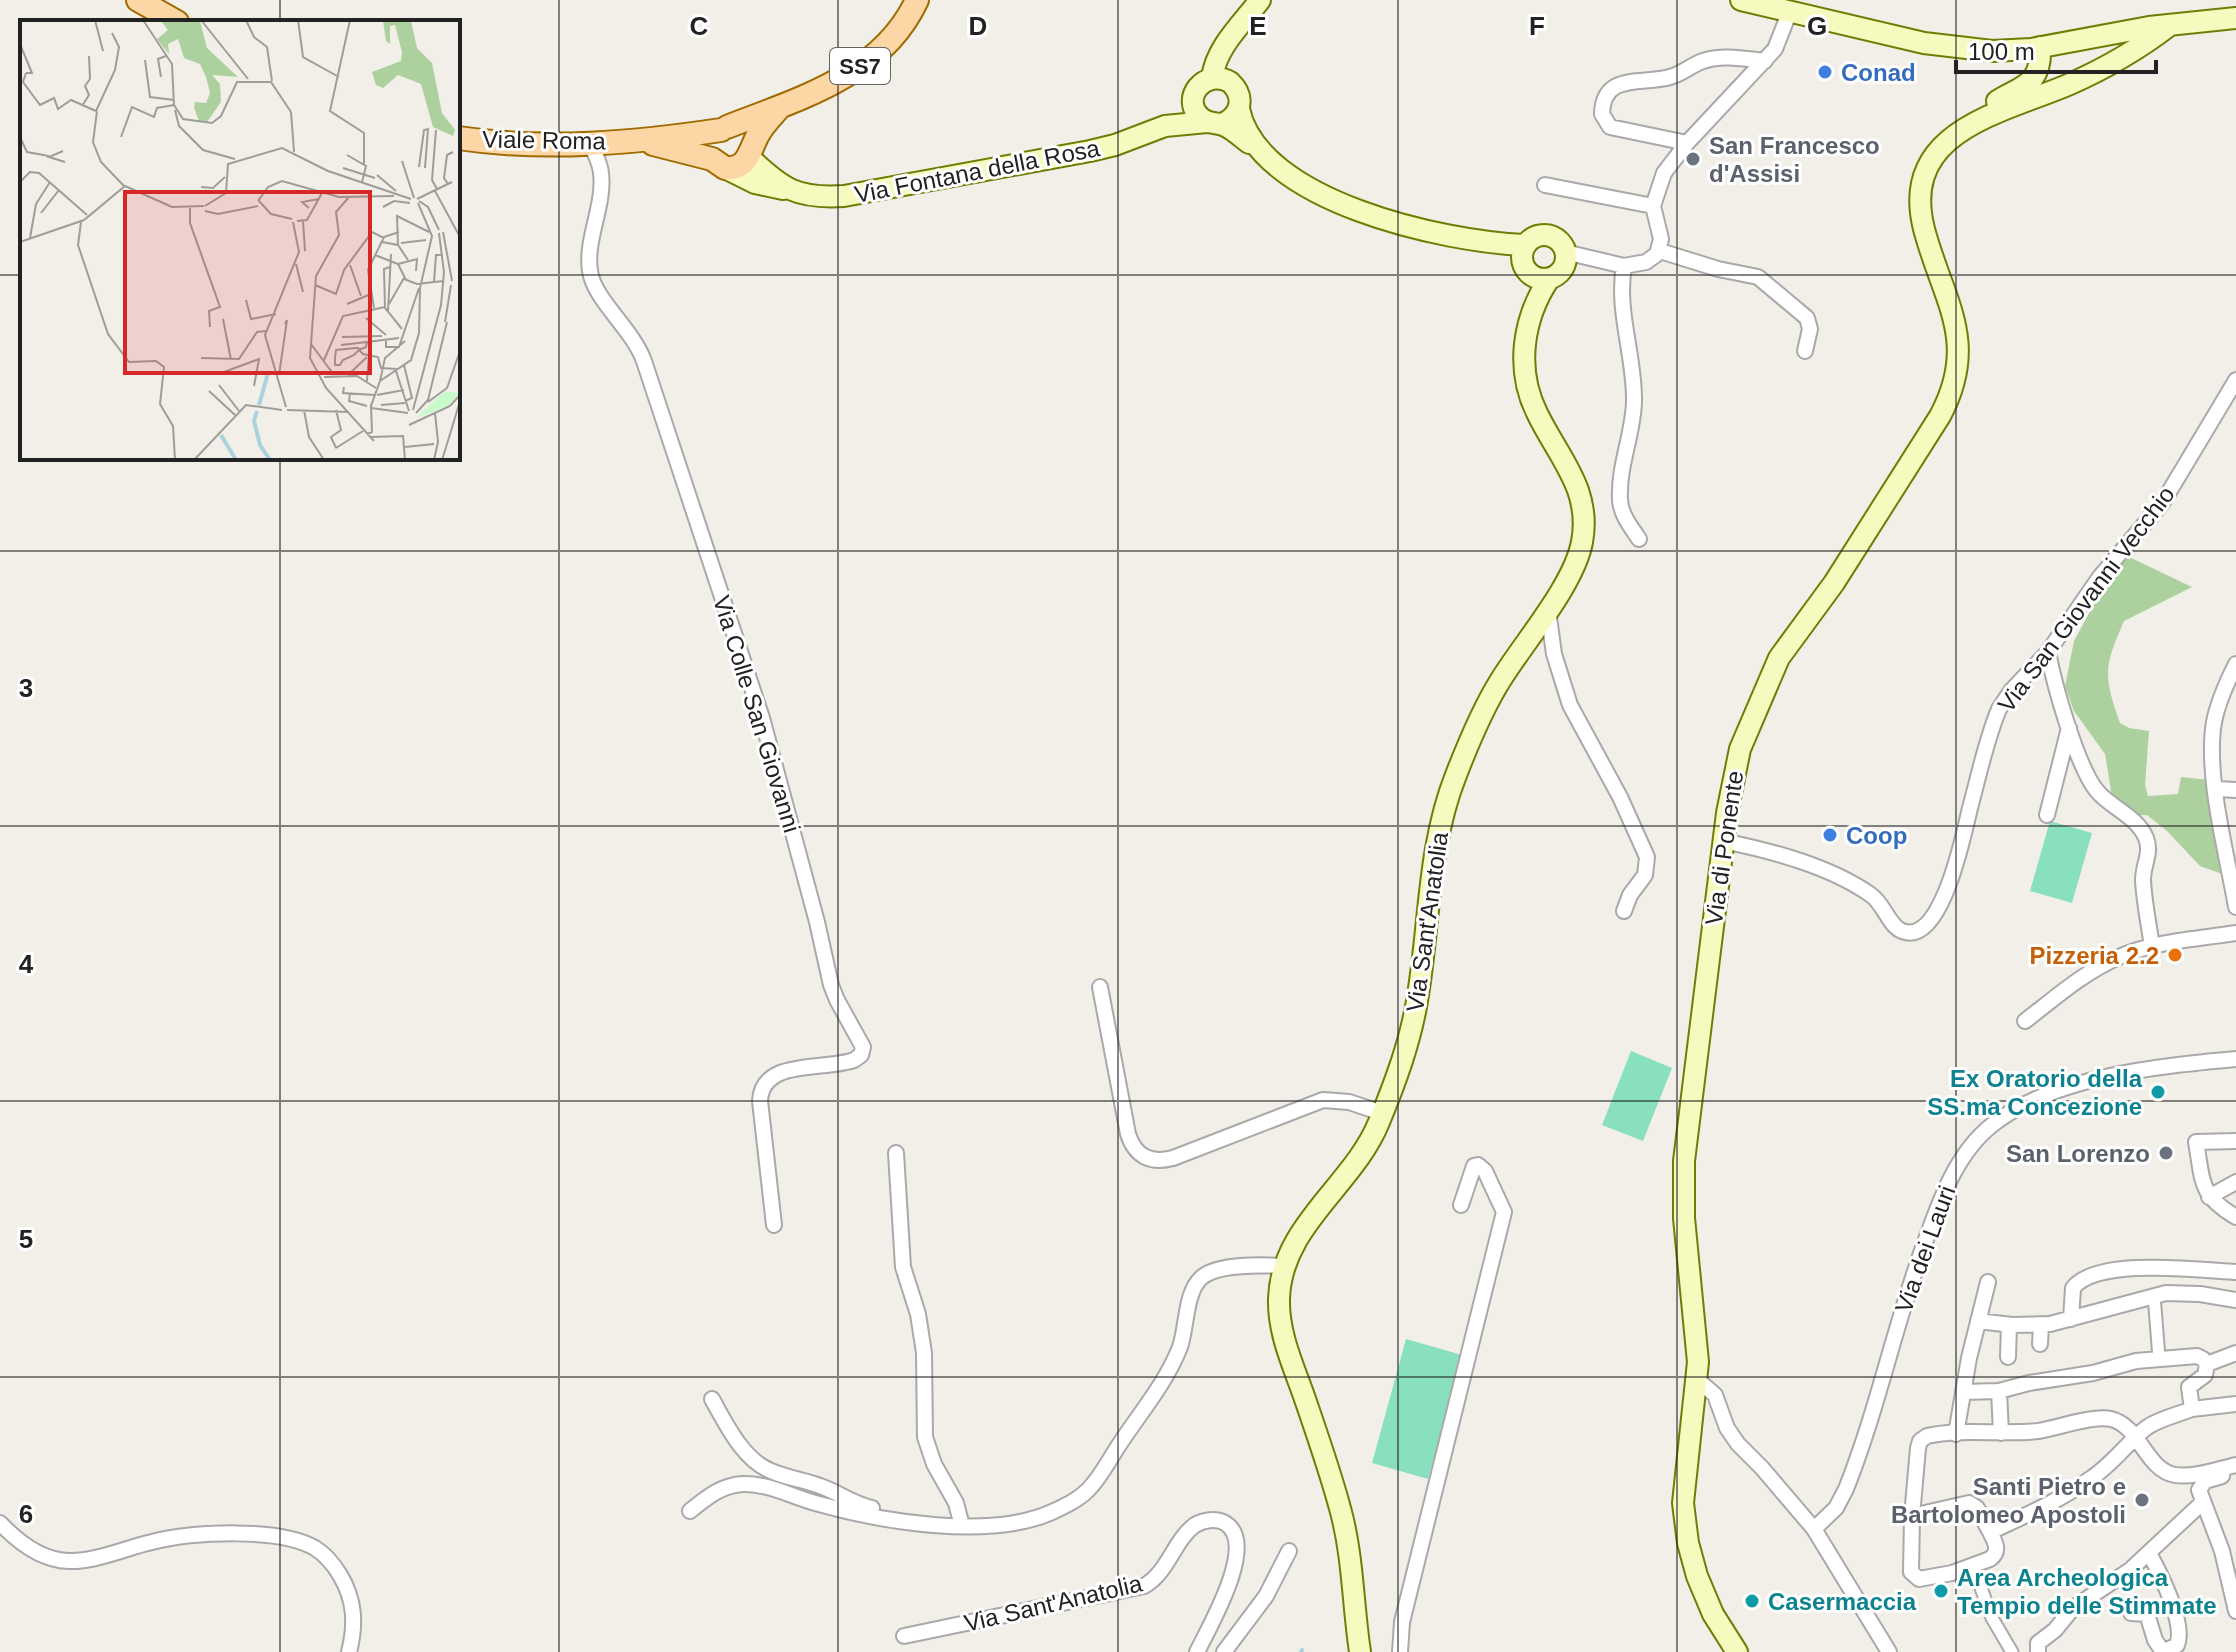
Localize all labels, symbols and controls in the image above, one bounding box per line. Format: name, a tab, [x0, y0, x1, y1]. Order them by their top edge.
text: C	[690, 11, 709, 41]
text: D	[969, 11, 987, 41]
text: E	[1249, 11, 1267, 41]
text: F	[1529, 11, 1545, 41]
text: G	[1807, 11, 1827, 41]
inset map	[20, 20, 460, 460]
scale bar	[1956, 24, 2156, 74]
text: 100 m	[1968, 38, 2035, 65]
road number: SS7	[830, 48, 890, 84]
place label: Conad	[1841, 59, 1916, 86]
marker: Conad	[1816, 63, 1834, 81]
street label: Viale Roma	[482, 125, 607, 155]
place label: San Francesco d'Assisi	[1709, 132, 1880, 187]
street label: Via Fontana della Rosa	[852, 134, 1102, 208]
marker: San Francesco d'Assisi	[1684, 150, 1702, 168]
street label: Via San Giovanni Vecchio	[1992, 481, 2180, 717]
street label: Via Colle San Giovanni	[708, 592, 806, 836]
text: 3	[19, 673, 33, 703]
street label: Via di Ponente	[1700, 769, 1748, 927]
place label: Coop	[1846, 822, 1907, 849]
marker: Coop	[1821, 826, 1839, 844]
street label: Via Sant'Anatolia	[1401, 830, 1453, 1014]
place label: Pizzeria 2.2	[2030, 942, 2159, 969]
marker: Pizzeria 2.2	[2166, 946, 2184, 964]
text: 4	[19, 949, 34, 979]
place label: Ex Oratorio della SS.ma Concezione	[1927, 1065, 2143, 1120]
marker: Ex Oratorio della SS.ma Concezione	[2149, 1083, 2167, 1101]
place label: San Lorenzo	[2006, 1140, 2150, 1167]
marker: San Lorenzo	[2157, 1144, 2175, 1162]
street label: Via dei Lauri	[1890, 1182, 1960, 1316]
text: 5	[19, 1224, 33, 1254]
place label: Santi Pietro e Bartolomeo Apostoli	[1891, 1473, 2126, 1528]
marker: Santi Pietro e Bartolomeo Apostoli	[2133, 1491, 2151, 1509]
text: 6	[19, 1499, 33, 1529]
place label: Area Archeologica Tempio delle Stimmate	[1957, 1564, 2217, 1619]
street label: Via Sant'Anatolia	[961, 1569, 1145, 1637]
marker: Area Archeologica Tempio delle Stimmate	[1932, 1582, 1950, 1600]
place label: Casermaccia	[1768, 1588, 1917, 1615]
marker: Casermaccia	[1743, 1592, 1761, 1610]

